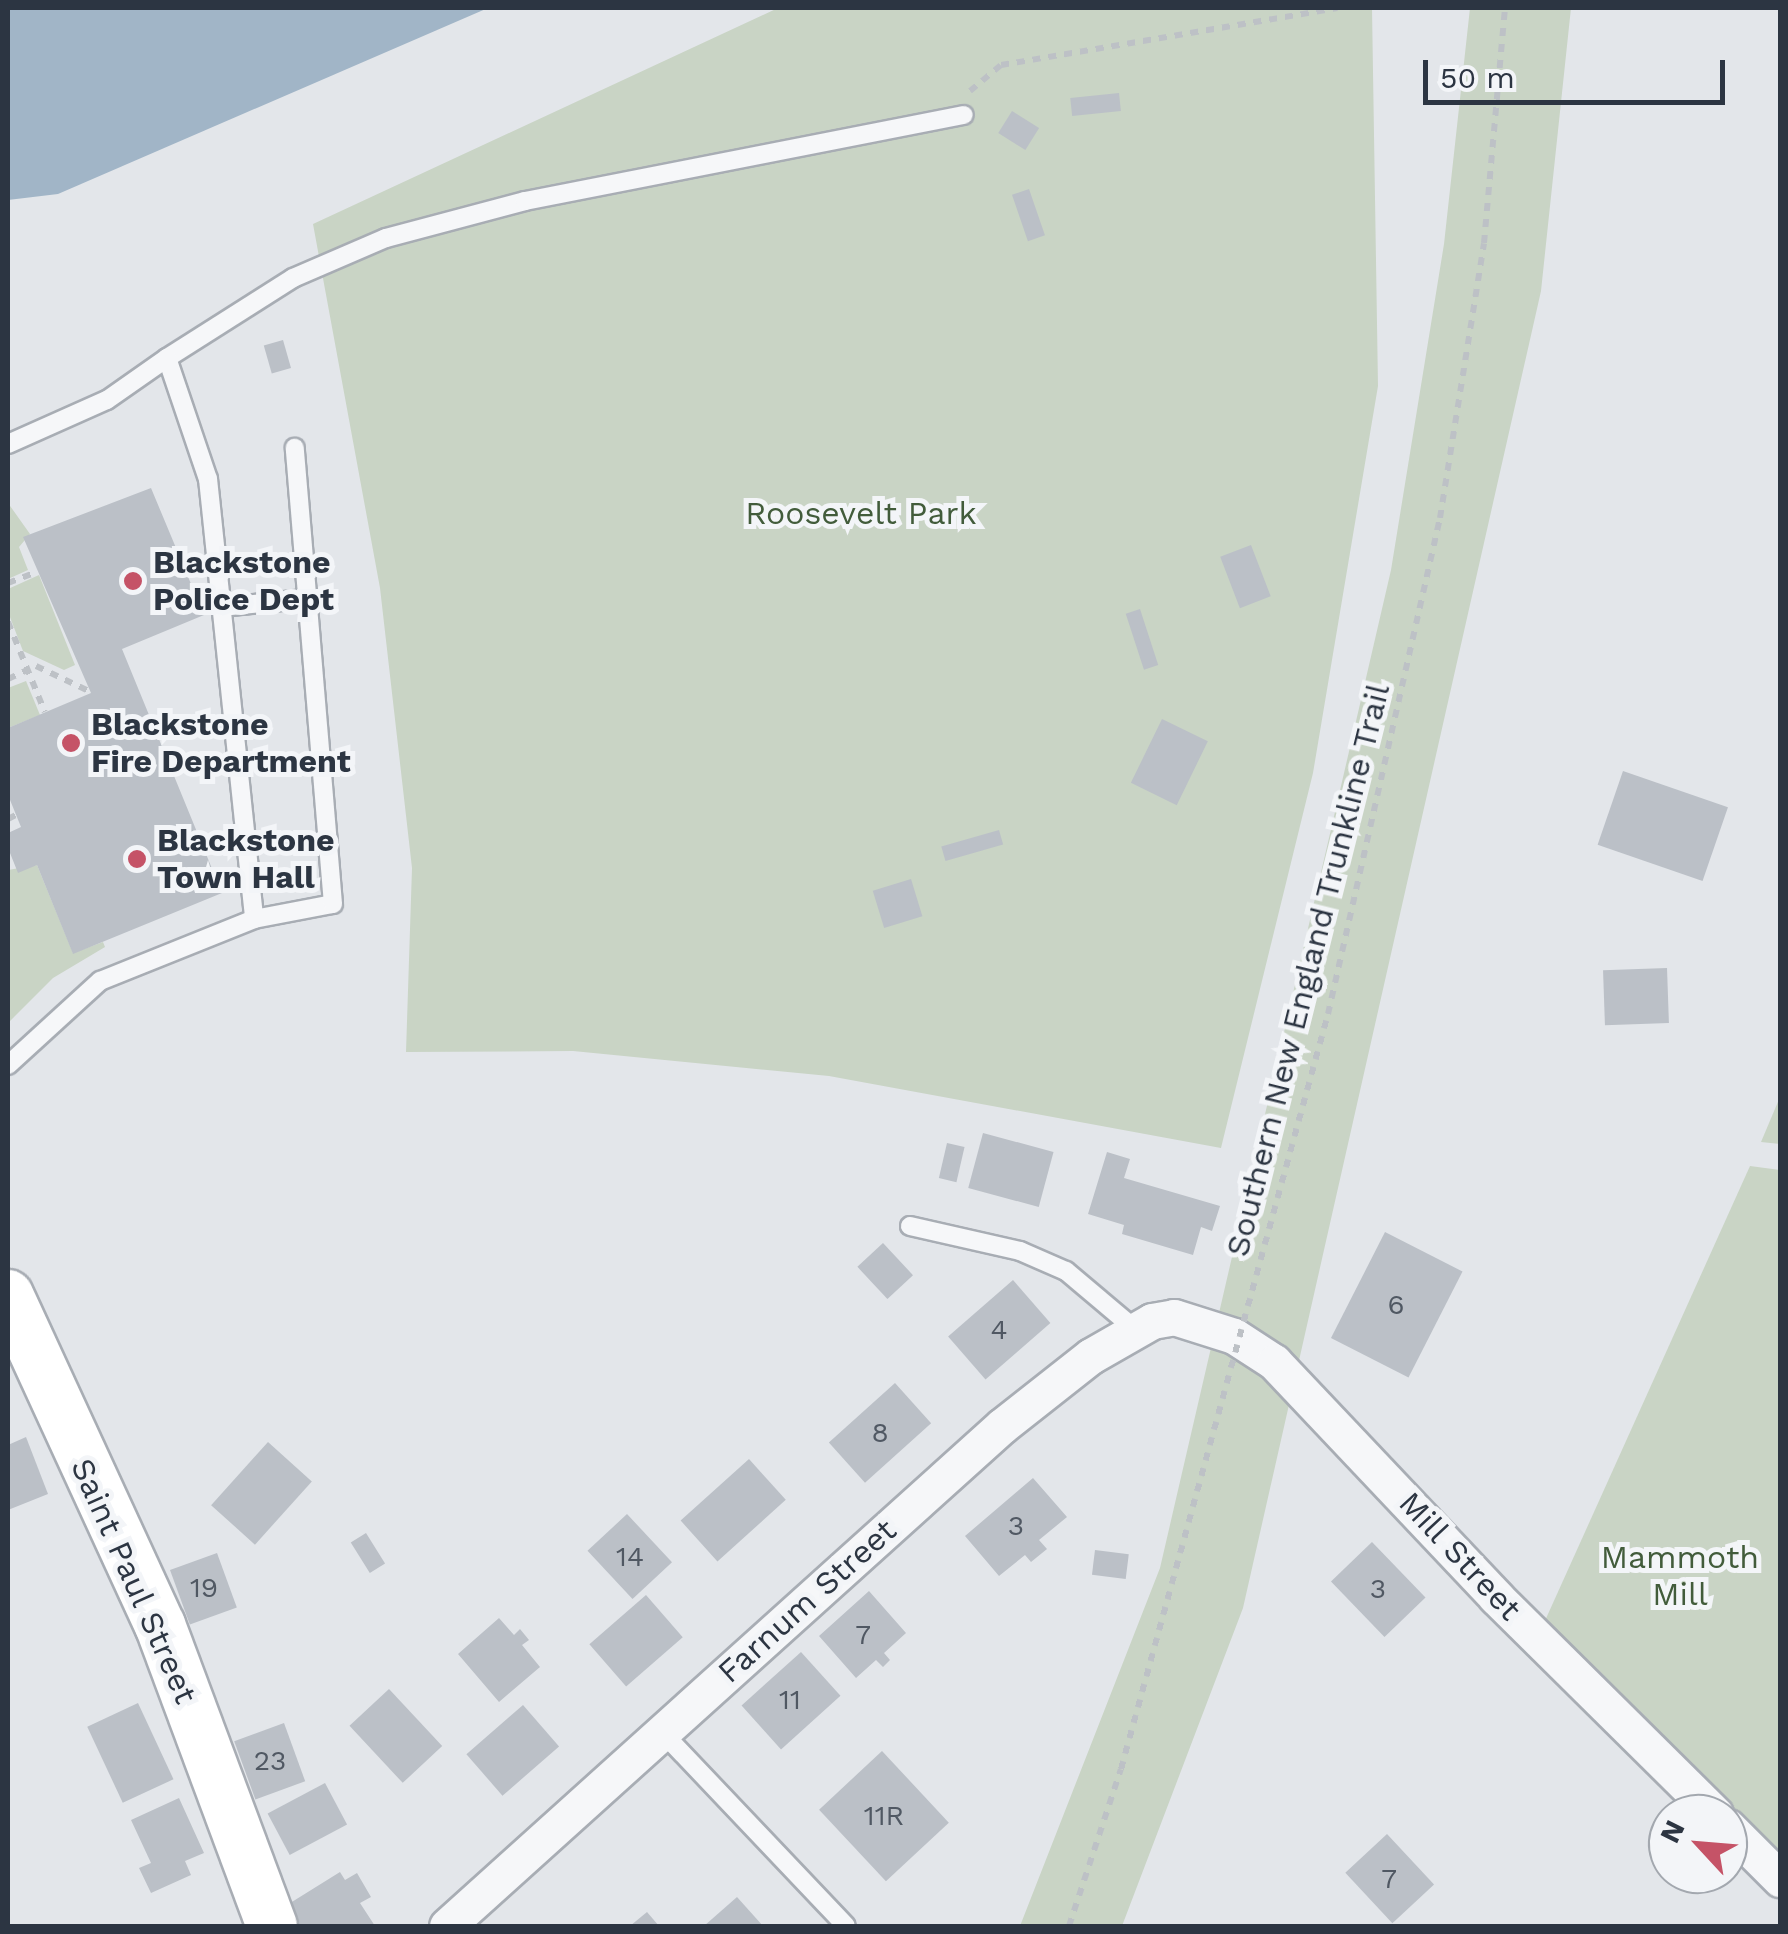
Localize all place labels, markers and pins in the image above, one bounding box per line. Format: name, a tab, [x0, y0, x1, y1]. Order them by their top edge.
place label: Blackstone Police Dept	[153, 544, 334, 619]
marker: Blackstone Police Dept	[122, 570, 144, 592]
place label: Blackstone Fire Department	[91, 706, 351, 781]
marker: Blackstone Fire Department	[60, 732, 82, 754]
place label: Blackstone Town Hall	[157, 822, 334, 897]
marker: Blackstone Town Hall	[126, 848, 148, 870]

